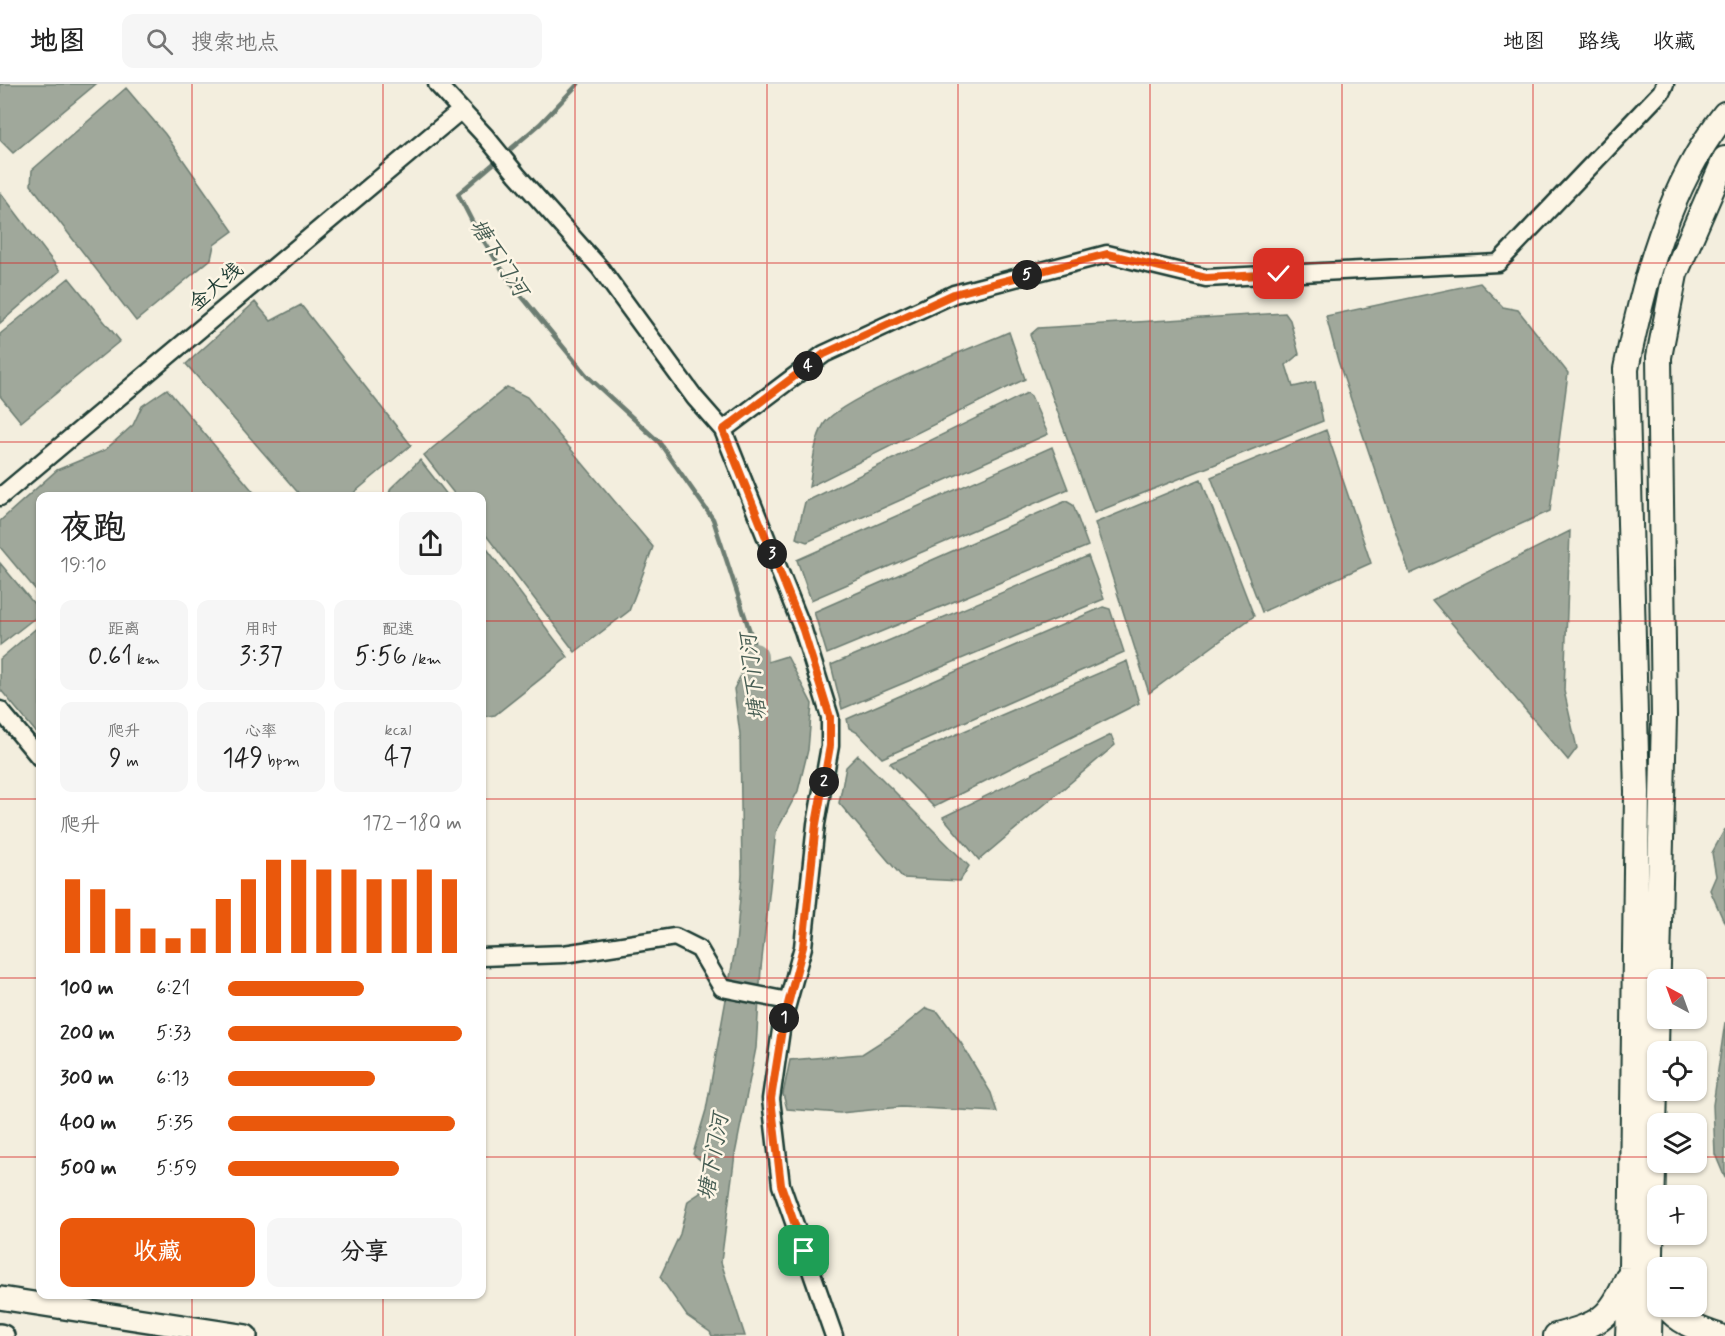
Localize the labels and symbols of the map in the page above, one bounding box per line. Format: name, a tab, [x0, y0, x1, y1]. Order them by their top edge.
water label: 塘下门河	[462, 213, 535, 305]
pin	[1253, 248, 1304, 299]
street label: 金大线	[183, 256, 249, 318]
pin: 5	[1012, 260, 1042, 290]
pin: 4	[793, 351, 823, 381]
pin: 3	[757, 539, 787, 569]
water label: 塘下门河	[734, 629, 773, 722]
pin: 2	[809, 767, 839, 797]
north arrow	[1647, 969, 1707, 1029]
pin: 1	[769, 1003, 799, 1033]
water label: 塘下门河	[693, 1108, 736, 1203]
pin	[778, 1225, 829, 1276]

